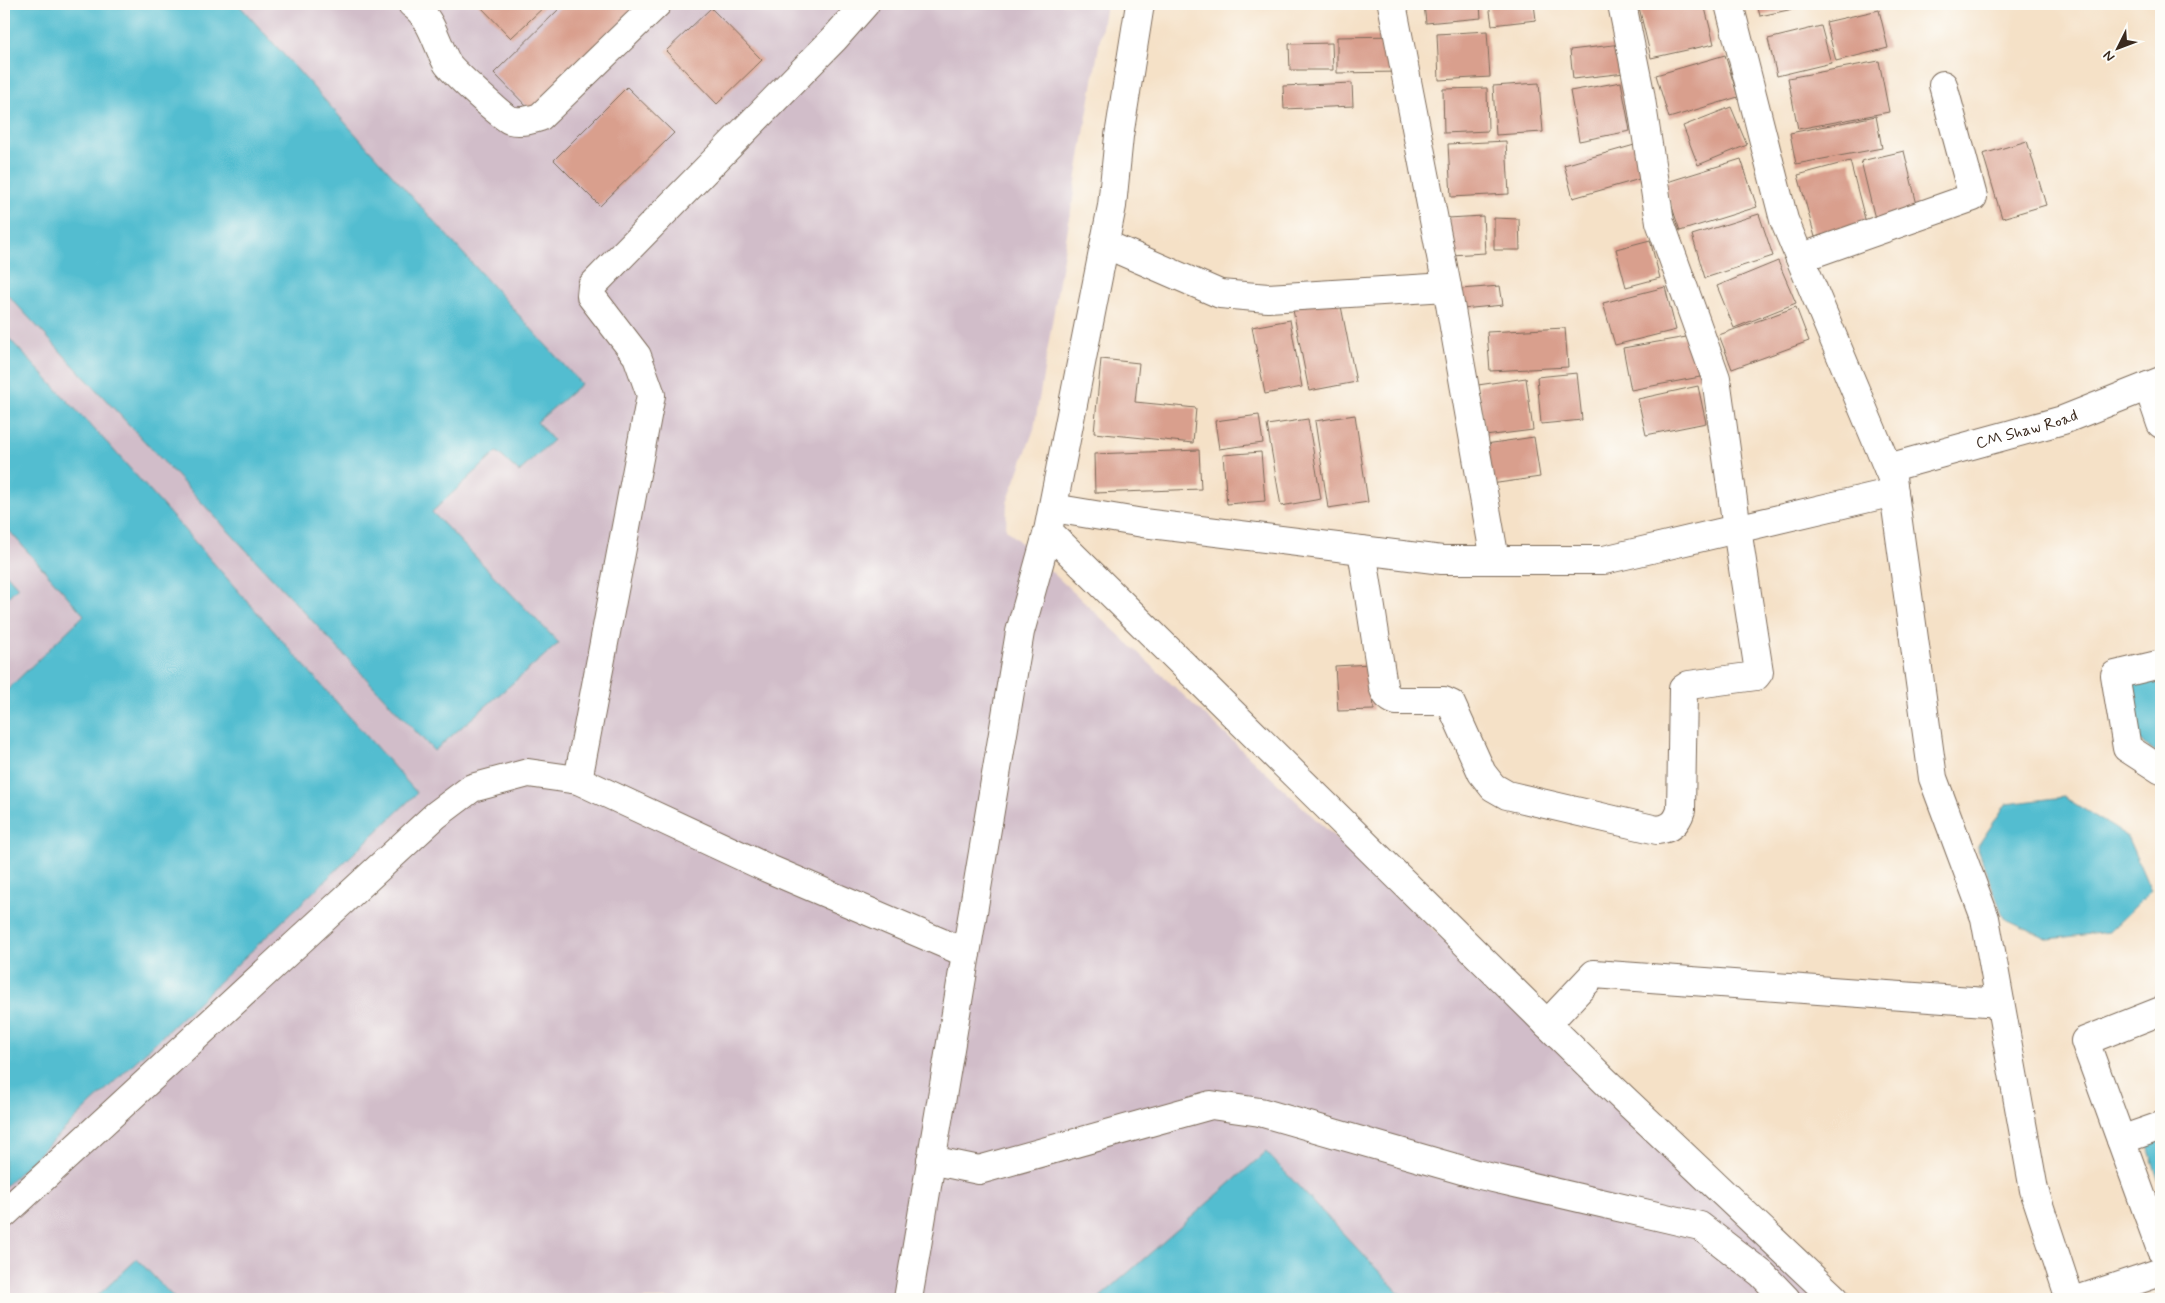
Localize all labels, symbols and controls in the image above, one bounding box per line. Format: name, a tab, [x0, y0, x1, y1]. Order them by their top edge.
north arrow	[2092, 22, 2142, 72]
text: N	[2099, 47, 2119, 66]
street label: CM Shaw Road	[1973, 405, 2081, 454]

